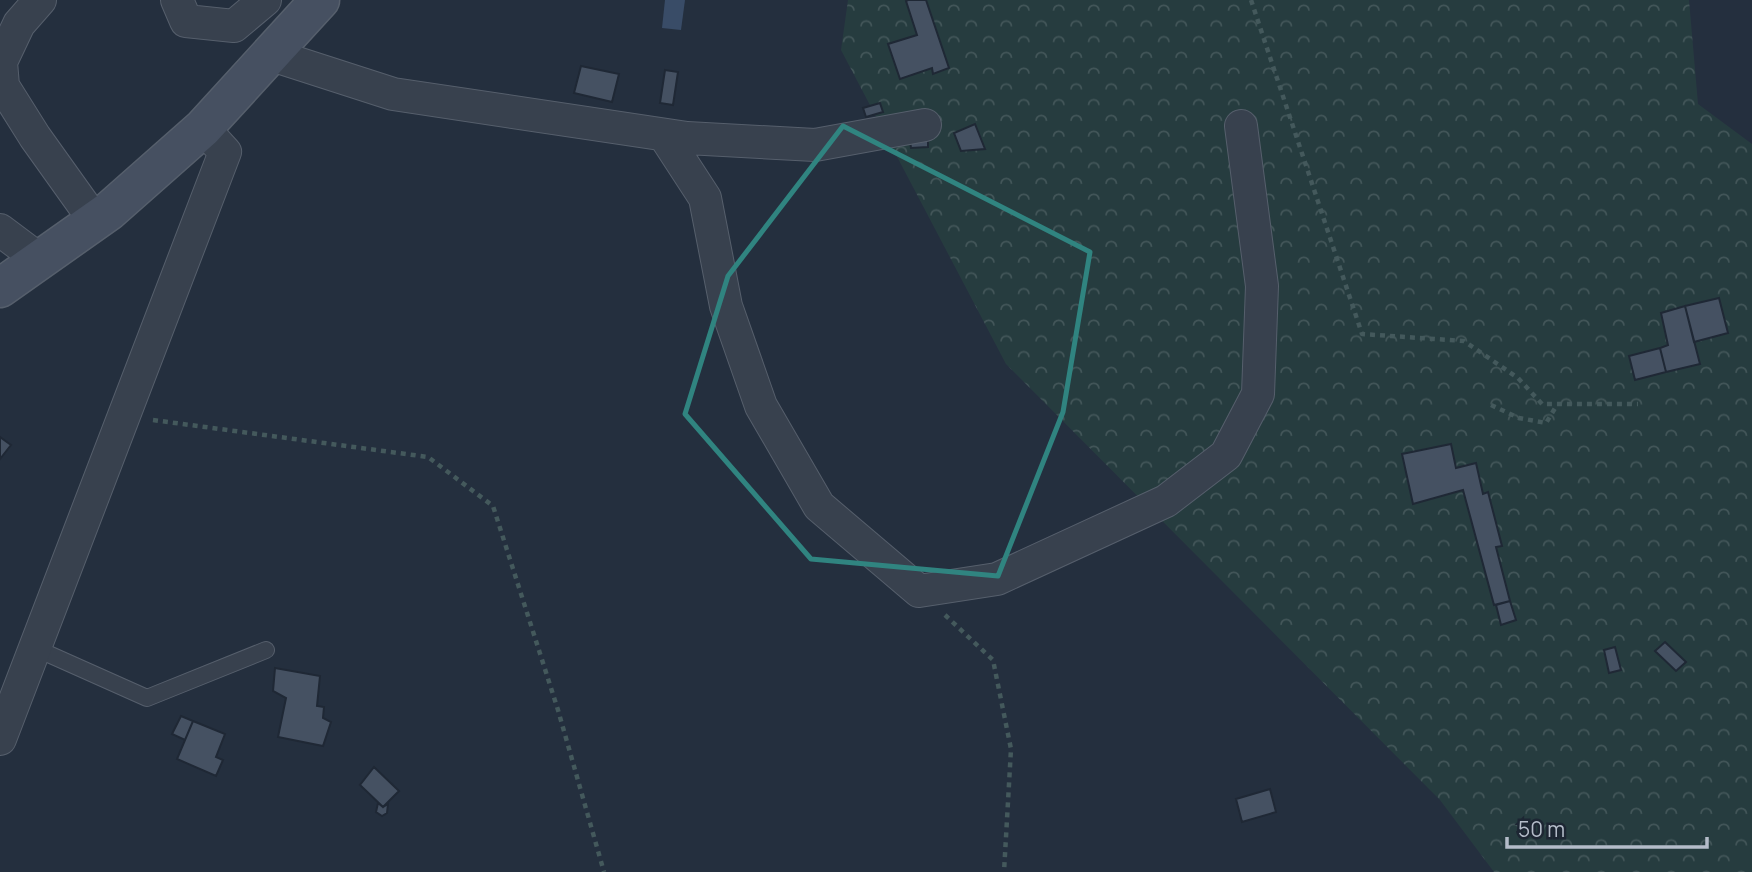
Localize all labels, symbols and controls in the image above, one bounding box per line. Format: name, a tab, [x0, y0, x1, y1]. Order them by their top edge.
scale bar	[1507, 806, 1706, 850]
text: 50 m	[1518, 815, 1565, 843]

